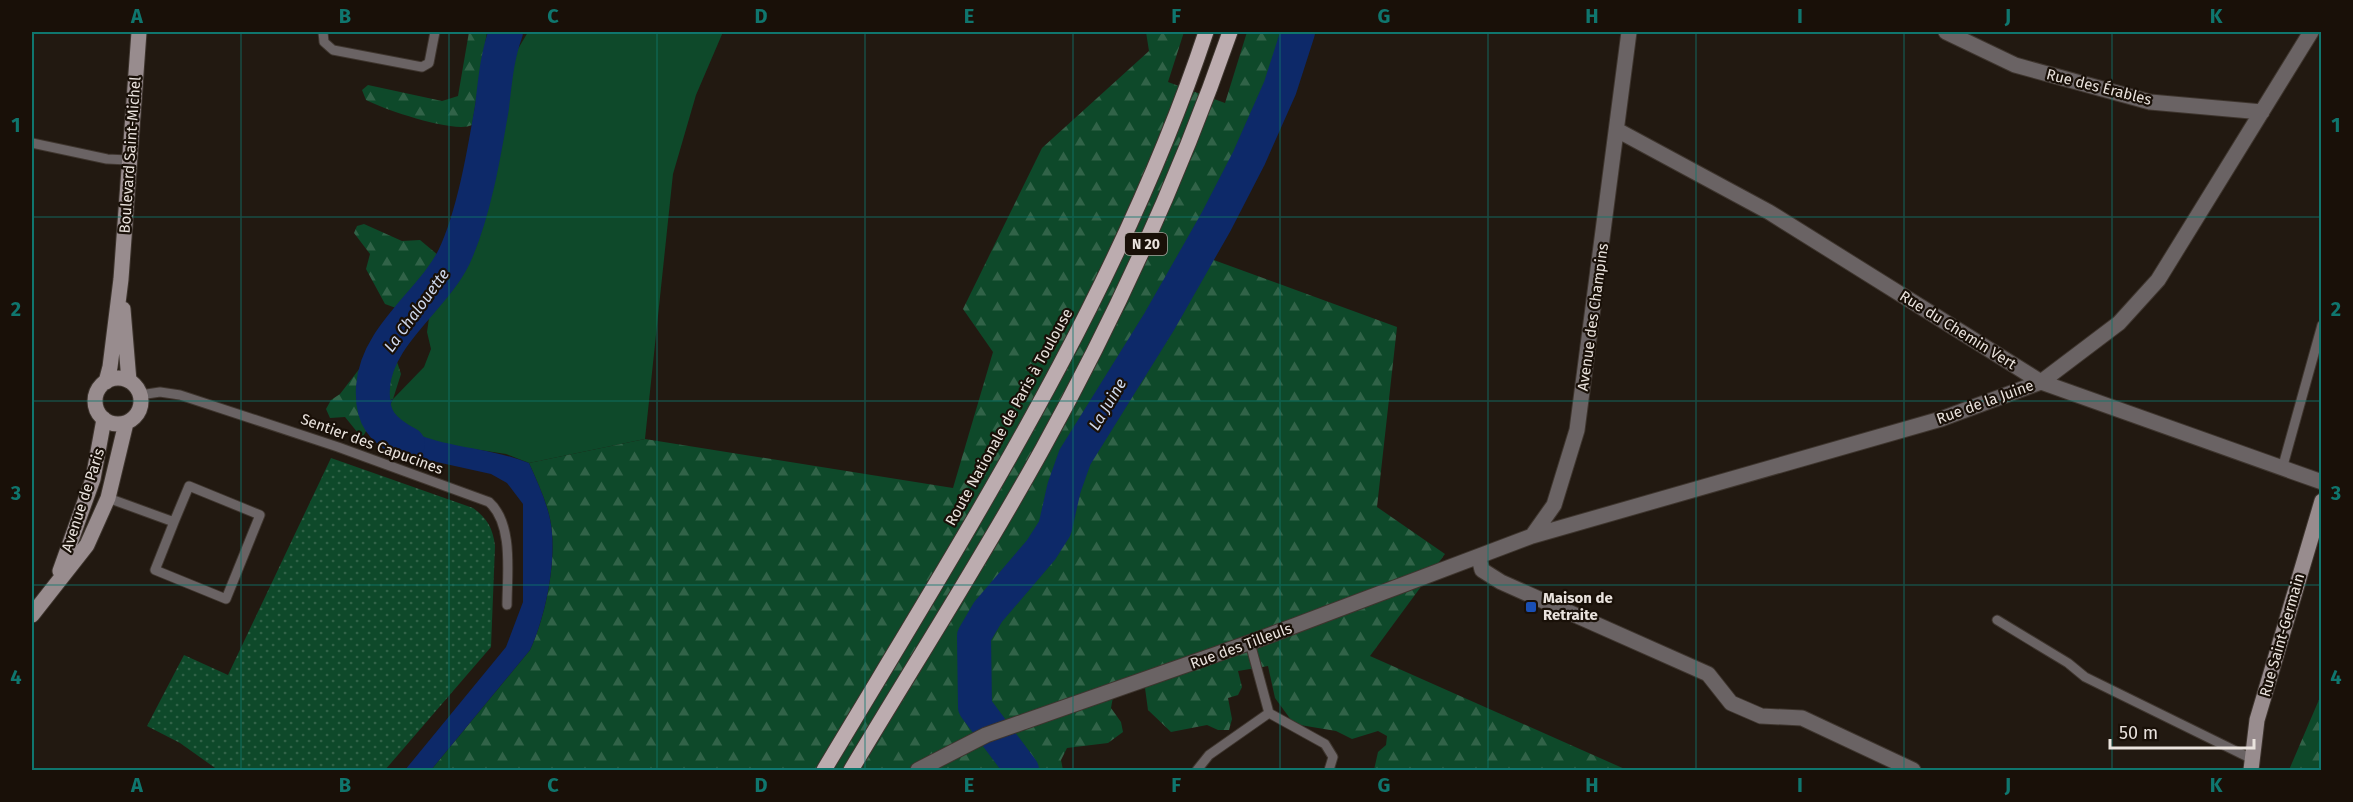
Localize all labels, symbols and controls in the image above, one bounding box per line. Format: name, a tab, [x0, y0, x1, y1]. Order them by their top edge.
text: A	[130, 4, 144, 28]
text: B	[339, 4, 351, 28]
text: C	[547, 4, 559, 28]
text: D	[754, 4, 768, 28]
text: E	[964, 4, 974, 28]
text: F	[1171, 4, 1181, 28]
text: G	[1378, 4, 1390, 28]
text: H	[1585, 4, 1599, 28]
text: I	[1797, 4, 1803, 28]
text: J	[2004, 4, 2011, 28]
text: K	[2210, 4, 2223, 28]
street label: Rue des Érables	[2045, 65, 2153, 109]
street label: Boulevard Saint-Michel	[116, 75, 145, 234]
text: 1	[11, 113, 21, 137]
text: 1	[2331, 113, 2341, 137]
road number: N 20	[1125, 233, 1167, 255]
street label: Avenue des Champins	[1574, 242, 1612, 392]
water label: La Chalouette	[380, 265, 453, 356]
street label: Rue du Chemin Vert	[1896, 287, 2020, 373]
text: 2	[11, 297, 21, 321]
text: 2	[2331, 297, 2341, 321]
street label: Route Nationale de Paris à Toulouse	[942, 305, 1076, 529]
water label: La Juine	[1085, 375, 1130, 433]
street label: Rue de la Juine	[1934, 376, 2036, 428]
street label: Sentier des Capucines	[298, 410, 446, 478]
street label: Avenue de Paris	[58, 446, 108, 554]
text: 3	[10, 481, 21, 505]
text: 3	[2330, 481, 2341, 505]
street label: Rue Saint-Germain	[2256, 571, 2308, 699]
place label: Maison de Retraite	[1543, 589, 1613, 624]
marker: Maison de Retraite	[1524, 600, 1538, 614]
street label: Rue des Tilleuls	[1188, 619, 1294, 673]
text: 4	[10, 665, 22, 689]
text: 4	[2330, 665, 2342, 689]
scale bar	[2110, 712, 2254, 750]
text: 50 m	[2119, 722, 2158, 744]
text: A	[130, 773, 144, 797]
text: B	[339, 773, 351, 797]
text: C	[547, 773, 559, 797]
text: D	[754, 773, 768, 797]
text: E	[964, 773, 974, 797]
text: F	[1171, 773, 1181, 797]
text: G	[1378, 773, 1390, 797]
text: H	[1585, 773, 1599, 797]
text: I	[1797, 773, 1803, 797]
text: J	[2004, 773, 2011, 797]
text: K	[2210, 773, 2223, 797]

